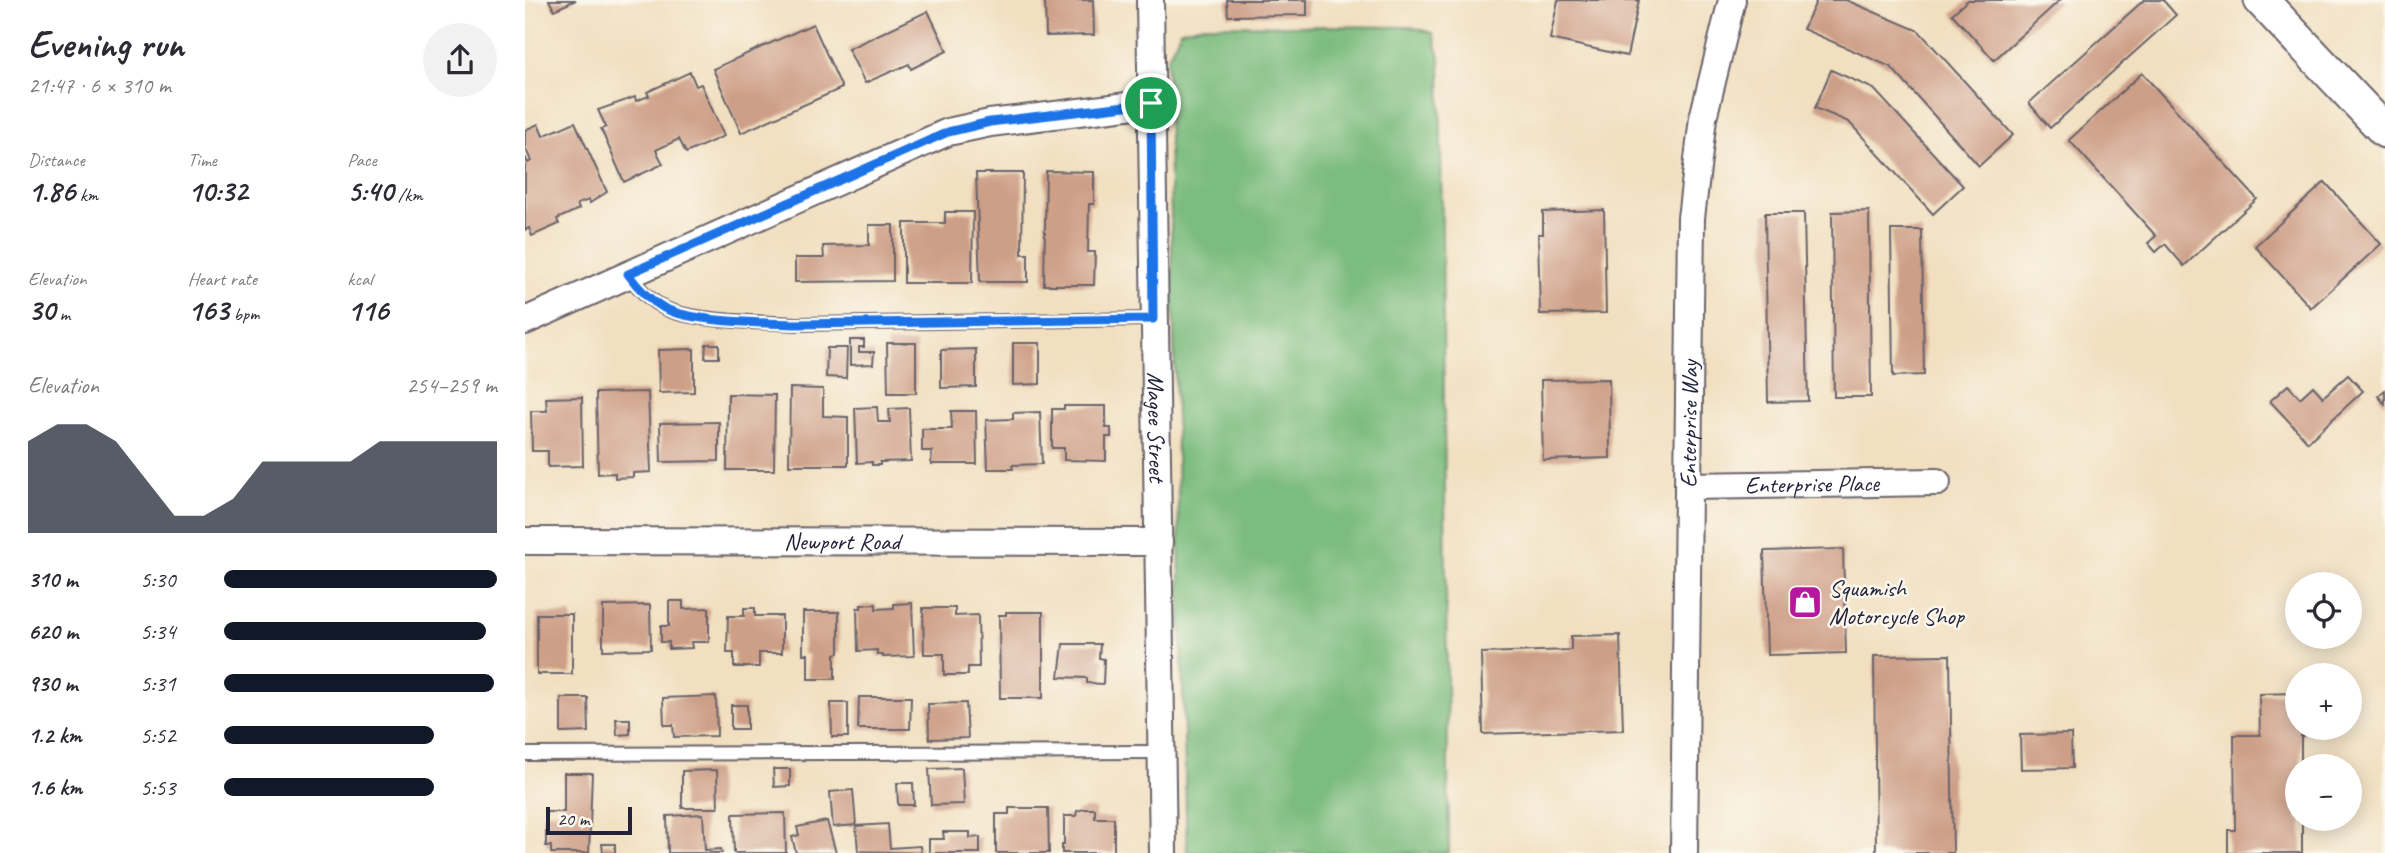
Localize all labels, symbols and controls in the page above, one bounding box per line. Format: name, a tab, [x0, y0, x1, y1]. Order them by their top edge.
text: Evening run	[28, 21, 184, 68]
button: share	[423, 23, 497, 97]
text: 21:47 · 6 × 310 m	[28, 71, 171, 100]
pin	[1121, 73, 1181, 133]
icon: arrive	[1132, 84, 1170, 122]
text: Distance	[28, 148, 85, 172]
text: Time	[188, 148, 217, 172]
text: Pace	[347, 148, 377, 172]
text: 1.86	[28, 172, 75, 210]
text: 10:32	[188, 172, 248, 210]
text: 5:40	[347, 172, 393, 210]
text: km	[75, 183, 98, 207]
text: /km	[393, 183, 423, 207]
text: Elevation	[28, 267, 86, 291]
text: Heart rate	[188, 267, 257, 291]
text: kcal	[347, 267, 372, 291]
text: 30	[28, 291, 55, 329]
text: 163	[188, 291, 229, 329]
text: 116	[347, 291, 388, 329]
text: m	[55, 302, 70, 326]
text: bpm	[229, 302, 259, 326]
street label: Enterprise Way	[1673, 358, 1704, 488]
text: Elevation	[28, 371, 99, 400]
text: 254–259 m	[406, 371, 497, 400]
street label: Magee Street	[1141, 372, 1172, 484]
street label: Enterprise Place	[1745, 468, 1881, 500]
street label: Newport Road	[784, 526, 904, 557]
text: 310 m	[28, 565, 78, 594]
text: 5:30	[140, 565, 176, 594]
map controls	[2285, 572, 2362, 831]
button: locate	[2285, 572, 2362, 649]
place label: Squamish Motorcycle Shop	[1829, 573, 1966, 631]
shop icon: Squamish Motorcycle Shop	[1786, 583, 1824, 621]
text: 620 m	[28, 617, 78, 646]
text: 5:34	[140, 617, 176, 646]
button: +	[2285, 663, 2362, 740]
text: 930 m	[28, 669, 77, 698]
text: 5:31	[140, 669, 176, 698]
text: 1.2 km	[28, 721, 82, 750]
text: 5:52	[140, 721, 176, 750]
button: −	[2285, 754, 2362, 831]
text: 1.6 km	[28, 773, 82, 802]
text: 5:53	[140, 773, 176, 802]
scale bar	[546, 804, 632, 836]
text: 20 m	[557, 807, 589, 831]

